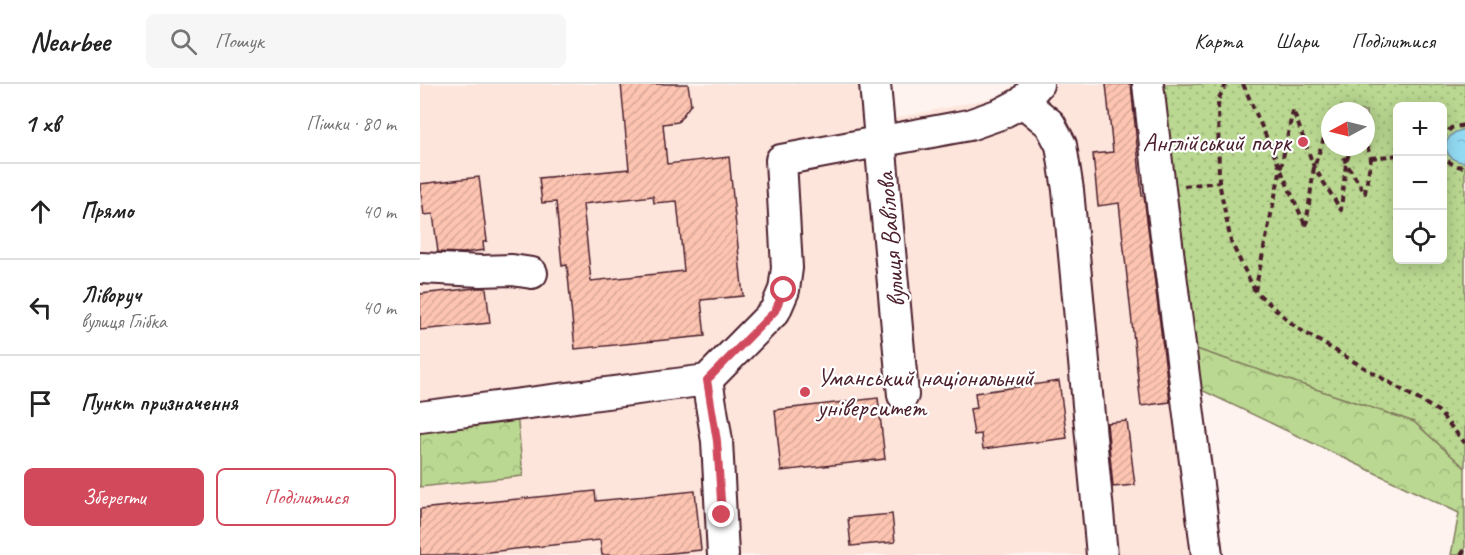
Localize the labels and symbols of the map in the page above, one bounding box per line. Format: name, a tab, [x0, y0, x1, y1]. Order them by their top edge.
north arrow	[1321, 102, 1375, 156]
place label: Англійський парк	[1143, 126, 1292, 159]
marker: Англійський парк	[1296, 135, 1310, 149]
street label: вулиця Вавілова	[868, 170, 913, 309]
route start	[770, 276, 796, 302]
place label: Уманський національний університет	[815, 361, 1036, 424]
marker: Уманський національний університет	[798, 385, 812, 399]
route end	[708, 501, 734, 527]

